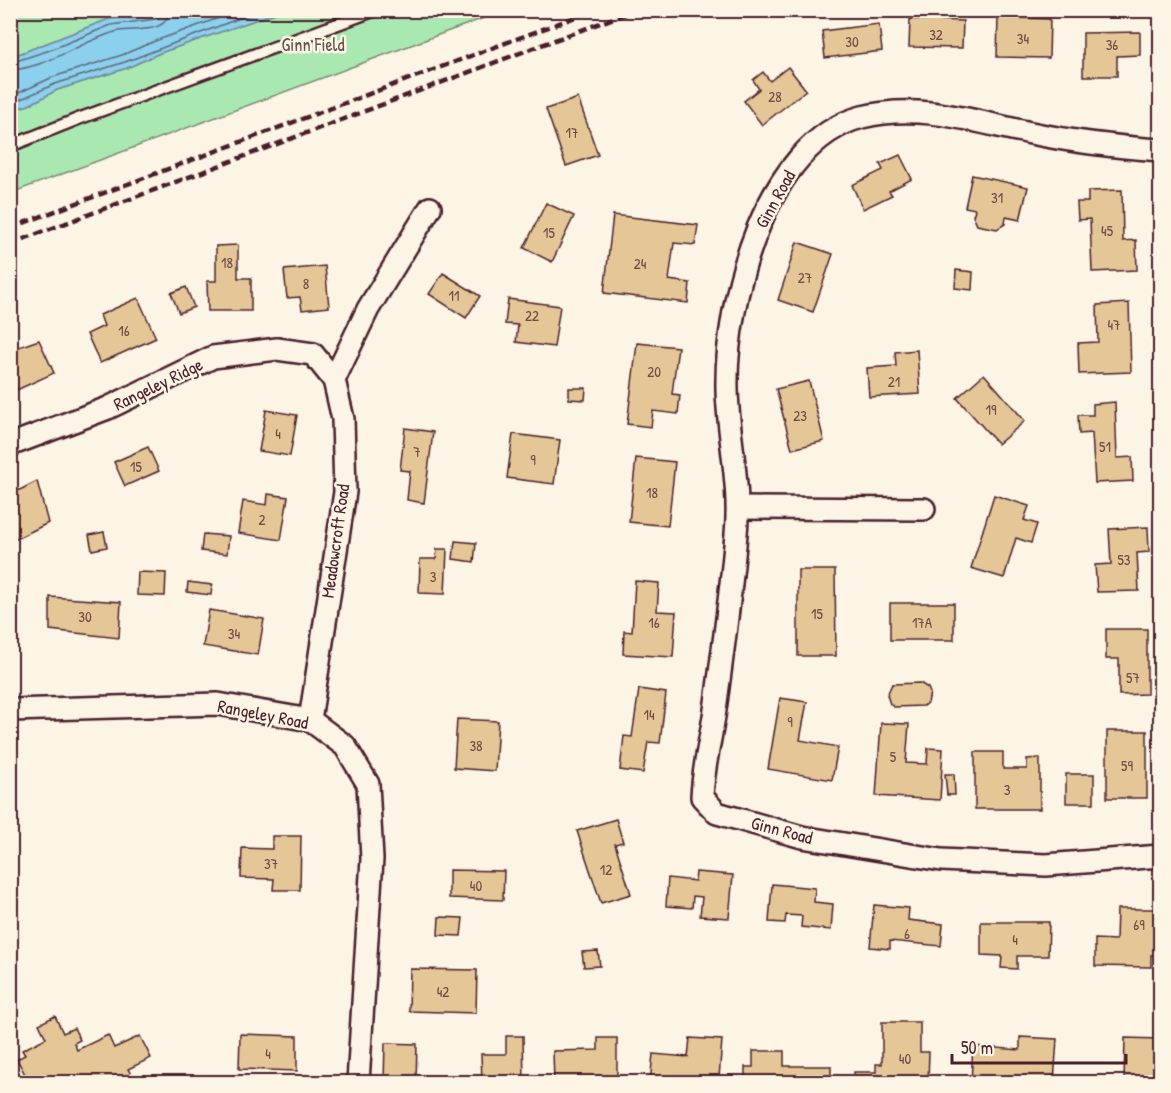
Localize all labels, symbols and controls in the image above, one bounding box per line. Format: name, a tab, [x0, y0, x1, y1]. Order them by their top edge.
house number: 32	[929, 24, 943, 45]
house number: 34	[1017, 28, 1030, 49]
house number: 30	[845, 31, 859, 52]
park label: Ginn Field	[282, 32, 344, 57]
house number: 36	[1106, 34, 1118, 55]
house number: 28	[768, 86, 782, 107]
house number: 17	[566, 122, 578, 143]
street label: Ginn Road	[749, 166, 801, 232]
house number: 31	[991, 187, 1003, 208]
house number: 45	[1101, 220, 1114, 241]
house number: 15	[543, 222, 556, 243]
house number: 18	[221, 252, 233, 273]
house number: 24	[634, 253, 647, 274]
house number: 27	[798, 267, 812, 288]
house number: 8	[303, 273, 309, 294]
house number: 11	[449, 285, 459, 306]
house number: 22	[525, 305, 539, 326]
house number: 47	[1107, 314, 1121, 335]
house number: 16	[118, 320, 130, 341]
street label: Rangeley Ridge	[109, 352, 207, 416]
house number: 20	[647, 361, 661, 382]
house number: 21	[888, 371, 900, 392]
house number: 19	[986, 399, 997, 420]
house number: 23	[793, 405, 807, 426]
house number: 4	[275, 423, 281, 444]
house number: 51	[1099, 436, 1111, 457]
house number: 7	[413, 441, 421, 462]
house number: 9	[530, 449, 536, 470]
house number: 15	[130, 456, 143, 477]
street label: Meadowcroft Road	[315, 482, 355, 600]
house number: 18	[646, 482, 658, 503]
house number: 2	[258, 509, 266, 530]
house number: 53	[1117, 549, 1131, 570]
house number: 3	[430, 566, 437, 587]
house number: 15	[811, 603, 824, 624]
house number: 30	[78, 606, 92, 627]
house number: 16	[648, 612, 660, 633]
house number: 17A	[912, 612, 933, 633]
house number: 34	[228, 623, 241, 644]
house number: 57	[1126, 667, 1140, 688]
street label: Rangeley Road	[216, 693, 310, 735]
house number: 14	[643, 704, 655, 725]
house number: 9	[787, 711, 793, 732]
house number: 38	[469, 735, 483, 756]
house number: 5	[890, 746, 897, 767]
house number: 59	[1121, 755, 1133, 776]
house number: 3	[1004, 779, 1011, 800]
street label: Ginn Road	[749, 810, 815, 850]
house number: 37	[264, 853, 278, 874]
house number: 12	[600, 859, 612, 880]
house number: 40	[470, 875, 482, 896]
house number: 69	[1133, 914, 1145, 935]
house number: 6	[904, 923, 910, 944]
house number: 4	[1012, 929, 1018, 950]
house number: 42	[437, 981, 449, 1002]
scale bar	[952, 1027, 1126, 1065]
text: 50 m	[961, 1035, 993, 1060]
house number: 4	[265, 1043, 271, 1064]
house number: 40	[899, 1048, 911, 1069]

